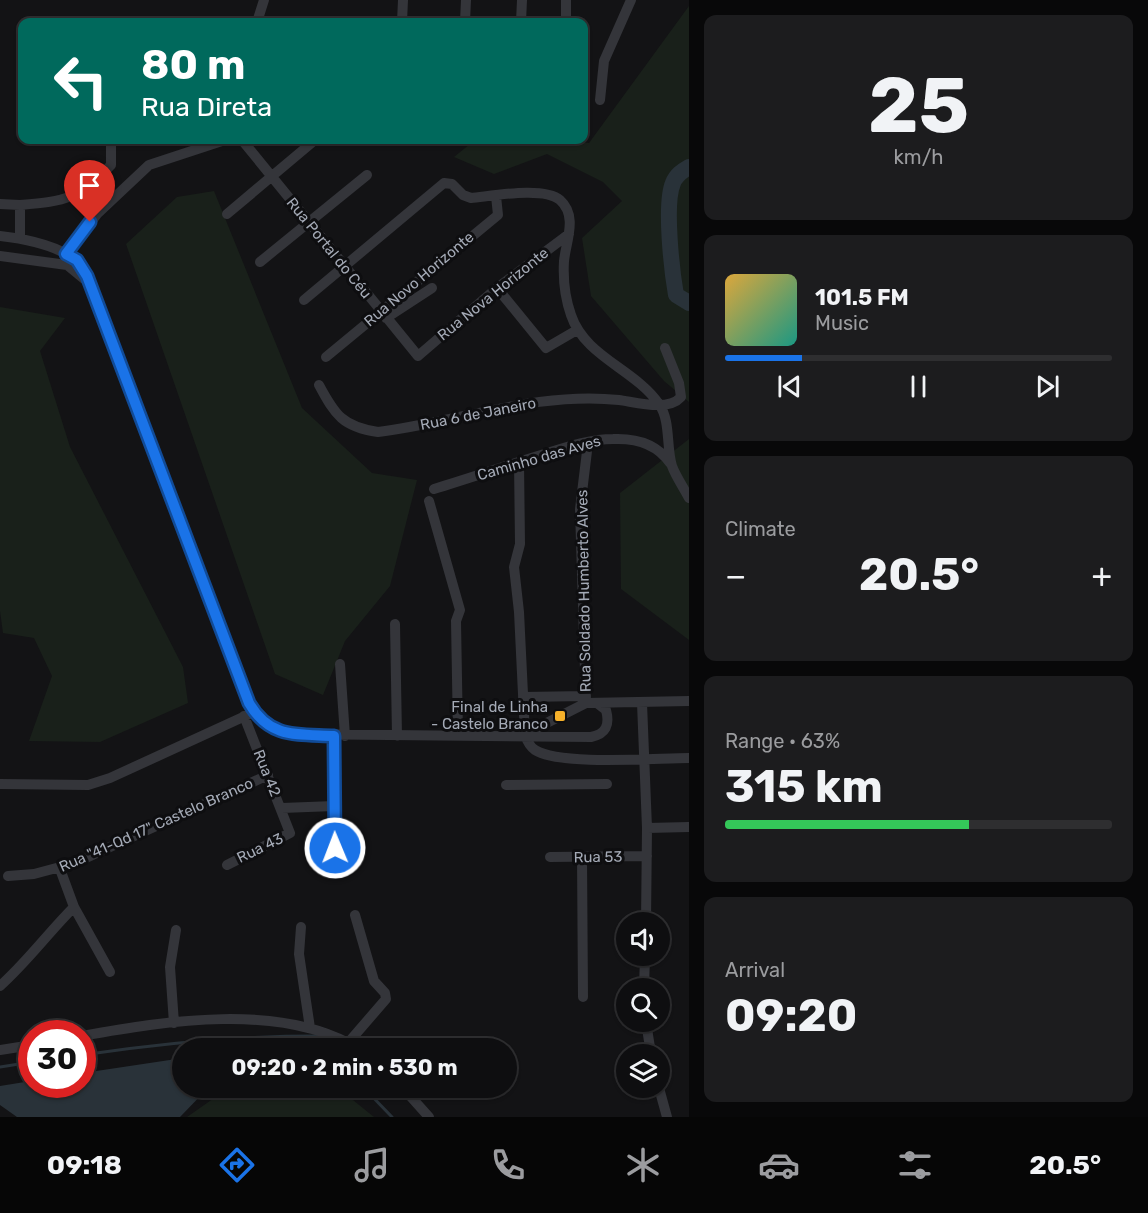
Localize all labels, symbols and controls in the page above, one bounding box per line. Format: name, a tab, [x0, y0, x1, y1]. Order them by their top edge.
text: 80 m	[141, 40, 245, 90]
icon: left	[42, 42, 120, 120]
text: 25	[868, 59, 969, 152]
text: Rua Direta	[141, 91, 272, 123]
text: km/h	[894, 145, 943, 169]
pin	[64, 160, 115, 222]
icon: arrive	[73, 169, 106, 202]
street label: Rua Portal do Céu	[283, 194, 375, 302]
street label: Rua Novo Horizonte	[360, 228, 478, 330]
street label: Rua Nova Horizonte	[434, 244, 552, 344]
text: 101.5 FM	[815, 284, 909, 311]
text: Music	[815, 311, 869, 335]
icon: previous	[773, 370, 806, 403]
icon: pause	[902, 370, 935, 403]
icon: next	[1031, 370, 1064, 403]
street label: Rua 6 de Janeiro	[419, 394, 537, 434]
street label: Caminho das Aves	[475, 432, 603, 484]
street label: Rua Soldado Humberto Alves	[573, 489, 595, 692]
text: Climate	[725, 517, 796, 541]
text: 20.5°	[859, 548, 979, 601]
text: −	[725, 556, 746, 595]
text: +	[1091, 556, 1112, 595]
place label: Final de Linha - Castelo Branco	[431, 698, 548, 733]
marker: Final de Linha - Castelo Branco	[553, 709, 567, 723]
text: Range · 63%	[725, 729, 840, 753]
street label: Rua 42	[249, 747, 285, 799]
text: 315 km	[725, 760, 883, 813]
street label: Rua "41-Qd 17" Castelo Branco	[56, 774, 256, 876]
position arrow	[303, 816, 367, 880]
street label: Rua 43	[234, 829, 286, 867]
street label: Rua 53	[573, 848, 623, 866]
map controls	[616, 912, 670, 1098]
button: sound	[616, 912, 670, 966]
text: Arrival	[725, 958, 785, 982]
button: search	[616, 978, 670, 1032]
text: 09:20	[725, 989, 857, 1042]
speed limit sign: 30	[18, 1020, 96, 1098]
button: layers	[616, 1044, 670, 1098]
text: 09:20 · 2 min · 530 m	[231, 1054, 458, 1081]
icon: directions	[216, 1144, 258, 1186]
icon: music	[351, 1144, 393, 1186]
icon: phone	[487, 1144, 529, 1186]
icon: climate	[622, 1144, 664, 1186]
icon: car	[758, 1144, 800, 1186]
icon: filters	[894, 1144, 936, 1186]
text: 09:18	[47, 1149, 122, 1181]
text: 20.5°	[1029, 1149, 1101, 1181]

